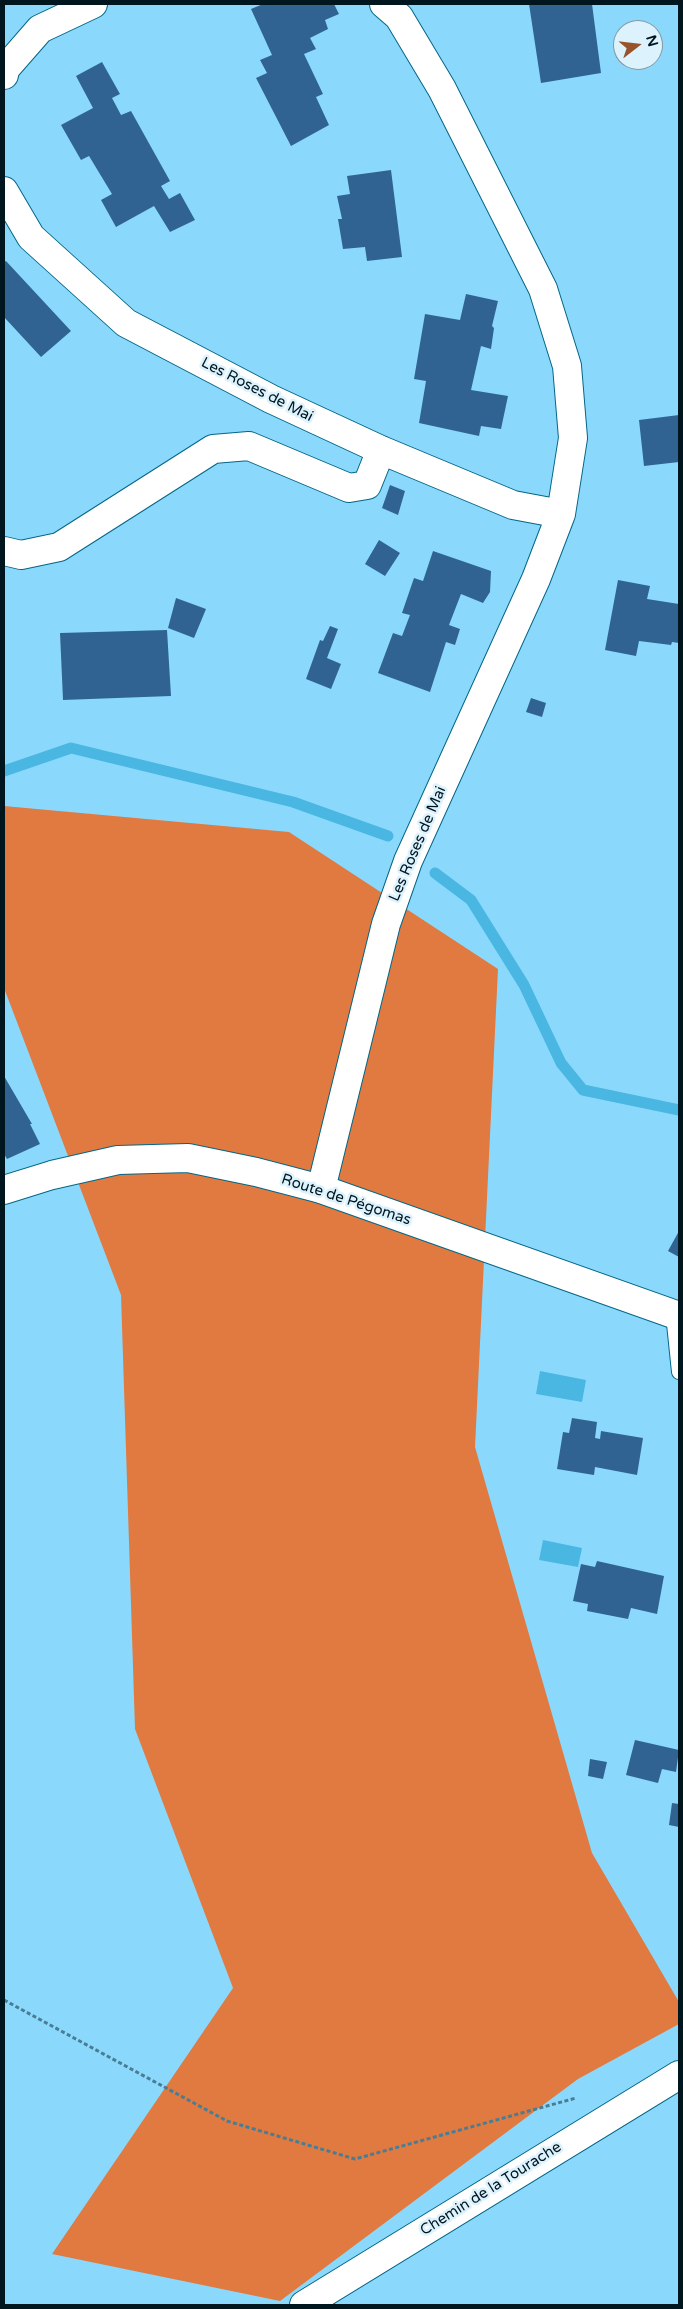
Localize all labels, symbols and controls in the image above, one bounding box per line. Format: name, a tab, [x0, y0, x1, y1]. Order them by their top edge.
north arrow	[613, 20, 663, 70]
text: N	[642, 33, 662, 49]
street label: Les Roses de Mai	[198, 354, 316, 426]
street label: Les Roses de Mai	[386, 784, 450, 904]
street label: Route de Pégomas	[279, 1171, 413, 1229]
street label: Chemin de la Tourache	[417, 2138, 565, 2240]

